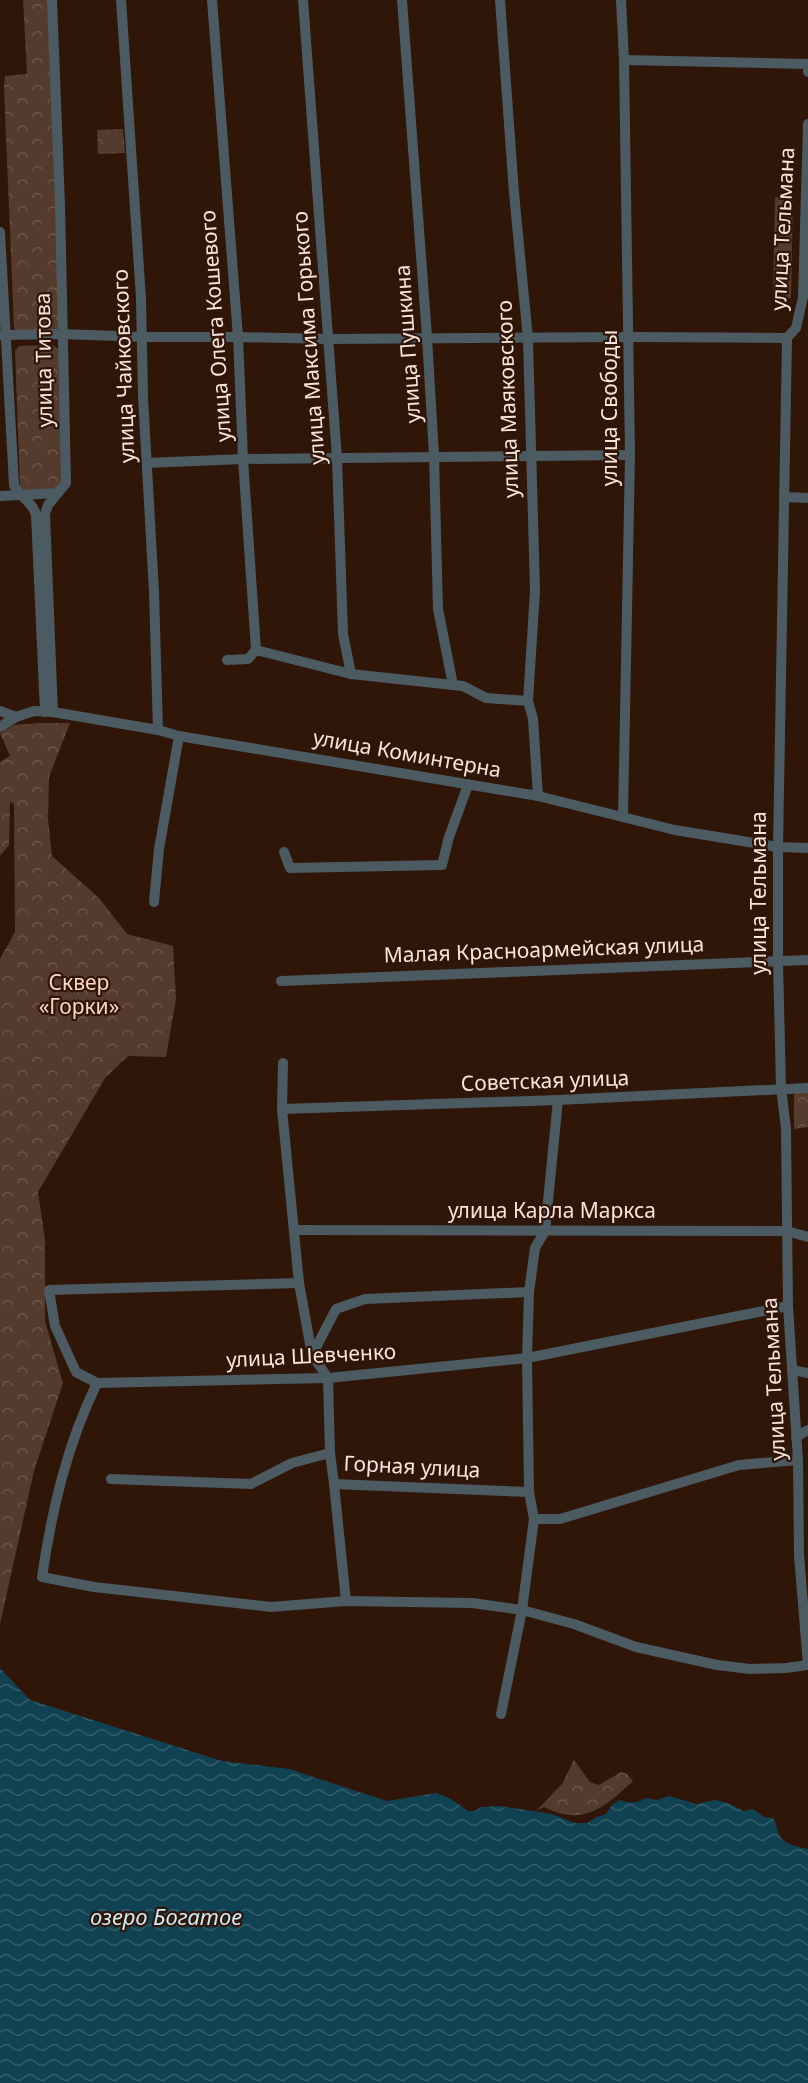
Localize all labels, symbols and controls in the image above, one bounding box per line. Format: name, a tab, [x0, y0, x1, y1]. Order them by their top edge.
street label: улица Тельмана	[764, 147, 800, 311]
street label: улица Олега Кошевого	[193, 209, 237, 443]
street label: улица Максима Горького	[285, 210, 331, 466]
street label: улица Пушкина	[388, 264, 427, 424]
street label: улица Чайковского	[106, 269, 140, 463]
street label: улица Титова	[28, 292, 58, 428]
street label: улица Маяковского	[490, 300, 524, 498]
street label: улица Свободы	[595, 330, 623, 486]
street label: улица Коминтерна	[311, 723, 504, 783]
street label: улица Тельмана	[744, 811, 772, 975]
street label: Малая Красноармейская улица	[383, 929, 705, 969]
park label: Сквер «Горки»	[39, 968, 119, 1020]
street label: Советская улица	[460, 1063, 630, 1097]
street label: улица Карла Маркса	[448, 1196, 656, 1224]
street label: улица Тельмана	[755, 1297, 791, 1461]
street label: улица Шевченко	[225, 1337, 397, 1373]
street label: Горная улица	[343, 1448, 481, 1484]
water label: озеро Богатое	[90, 1901, 242, 1931]

